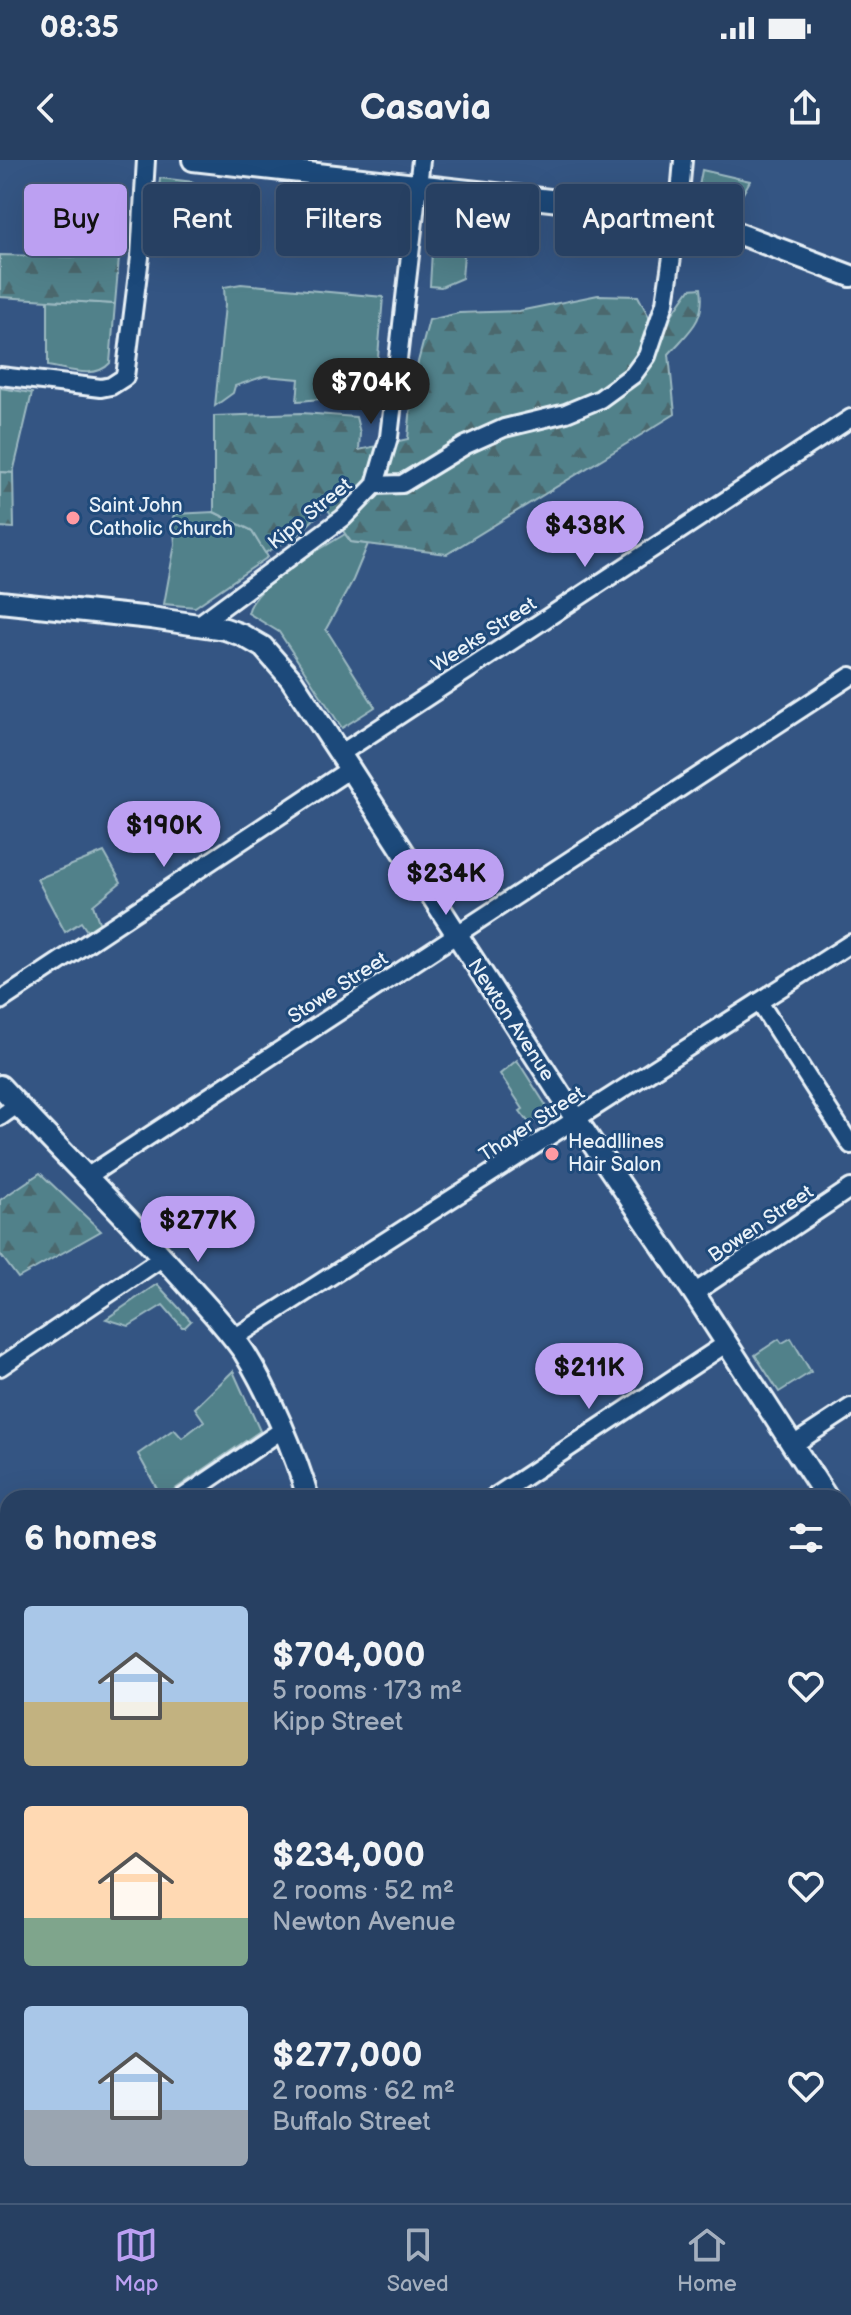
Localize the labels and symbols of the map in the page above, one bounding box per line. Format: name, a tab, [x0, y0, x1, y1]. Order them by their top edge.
pin: $704K	[315, 358, 427, 426]
street label: Kipp Street	[263, 473, 357, 555]
place label: Saint John Catholic Church	[89, 494, 233, 541]
pin: $438K	[529, 501, 641, 569]
marker: Saint John Catholic Church	[64, 509, 82, 527]
street label: Weeks Street	[427, 592, 541, 678]
pin: $190K	[108, 801, 220, 869]
pin: $234K	[390, 849, 502, 917]
street label: Stowe Street	[284, 947, 392, 1029]
street label: Newton Avenue	[463, 954, 560, 1086]
street label: Thayer Street	[475, 1081, 589, 1167]
place label: Headllines Hair Salon	[568, 1130, 664, 1177]
marker: Headllines Hair Salon	[543, 1145, 561, 1163]
street label: Bowen Street	[704, 1180, 818, 1268]
pin: $277K	[142, 1196, 254, 1264]
pin: $211K	[533, 1343, 645, 1411]

